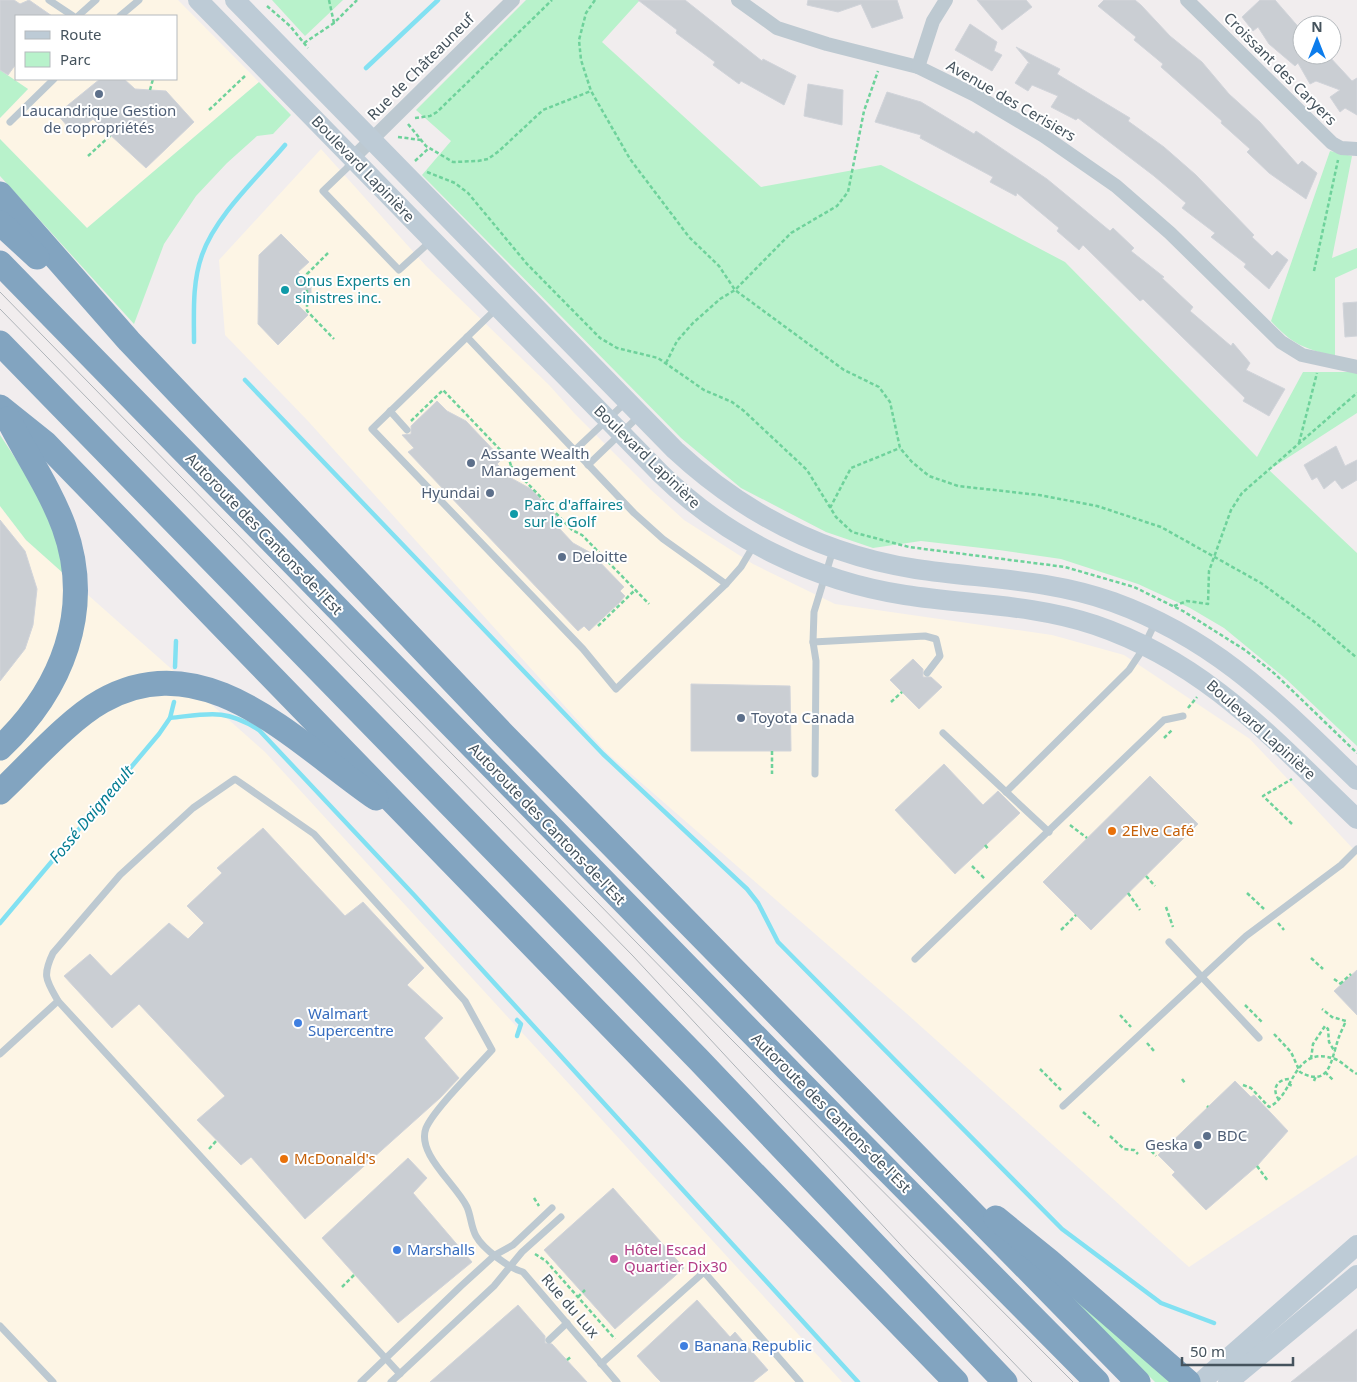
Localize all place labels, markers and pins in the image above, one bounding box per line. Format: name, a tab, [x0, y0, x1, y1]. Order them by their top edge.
marker: Laucandrique Gestion de copropriétés	[93, 88, 105, 100]
place label: Laucandrique Gestion de copropriétés	[22, 100, 176, 137]
place label: Onus Experts en sinistres inc.	[295, 270, 411, 307]
marker: Onus Experts en sinistres inc.	[279, 284, 291, 296]
place label: Assante Wealth Management	[481, 443, 590, 480]
marker: Assante Wealth Management	[465, 457, 477, 469]
place label: Hyundai	[421, 482, 480, 502]
marker: Hyundai	[484, 487, 496, 499]
place label: Parc d'affaires sur le Golf	[524, 494, 623, 531]
marker: Parc d'affaires sur le Golf	[508, 508, 520, 520]
place label: Deloitte	[572, 546, 628, 566]
marker: Deloitte	[556, 551, 568, 563]
place label: Toyota Canada	[751, 707, 855, 727]
marker: Toyota Canada	[735, 712, 747, 724]
place label: 2Elve Café	[1122, 820, 1194, 840]
marker: 2Elve Café	[1106, 825, 1118, 837]
place label: Walmart Supercentre	[308, 1003, 394, 1040]
marker: Walmart Supercentre	[292, 1017, 304, 1029]
place label: BDC	[1217, 1125, 1248, 1145]
marker: BDC	[1201, 1130, 1213, 1142]
place label: Geska	[1145, 1134, 1188, 1154]
marker: Geska	[1192, 1139, 1204, 1151]
place label: McDonald's	[294, 1148, 376, 1168]
marker: McDonald's	[278, 1153, 290, 1165]
place label: Marshalls	[407, 1239, 475, 1259]
place label: Hôtel Escad Quartier Dix30	[624, 1239, 727, 1276]
marker: Marshalls	[391, 1244, 403, 1256]
marker: Hôtel Escad Quartier Dix30	[608, 1253, 620, 1265]
place label: Banana Republic	[694, 1335, 812, 1355]
marker: Banana Republic	[678, 1340, 690, 1352]

